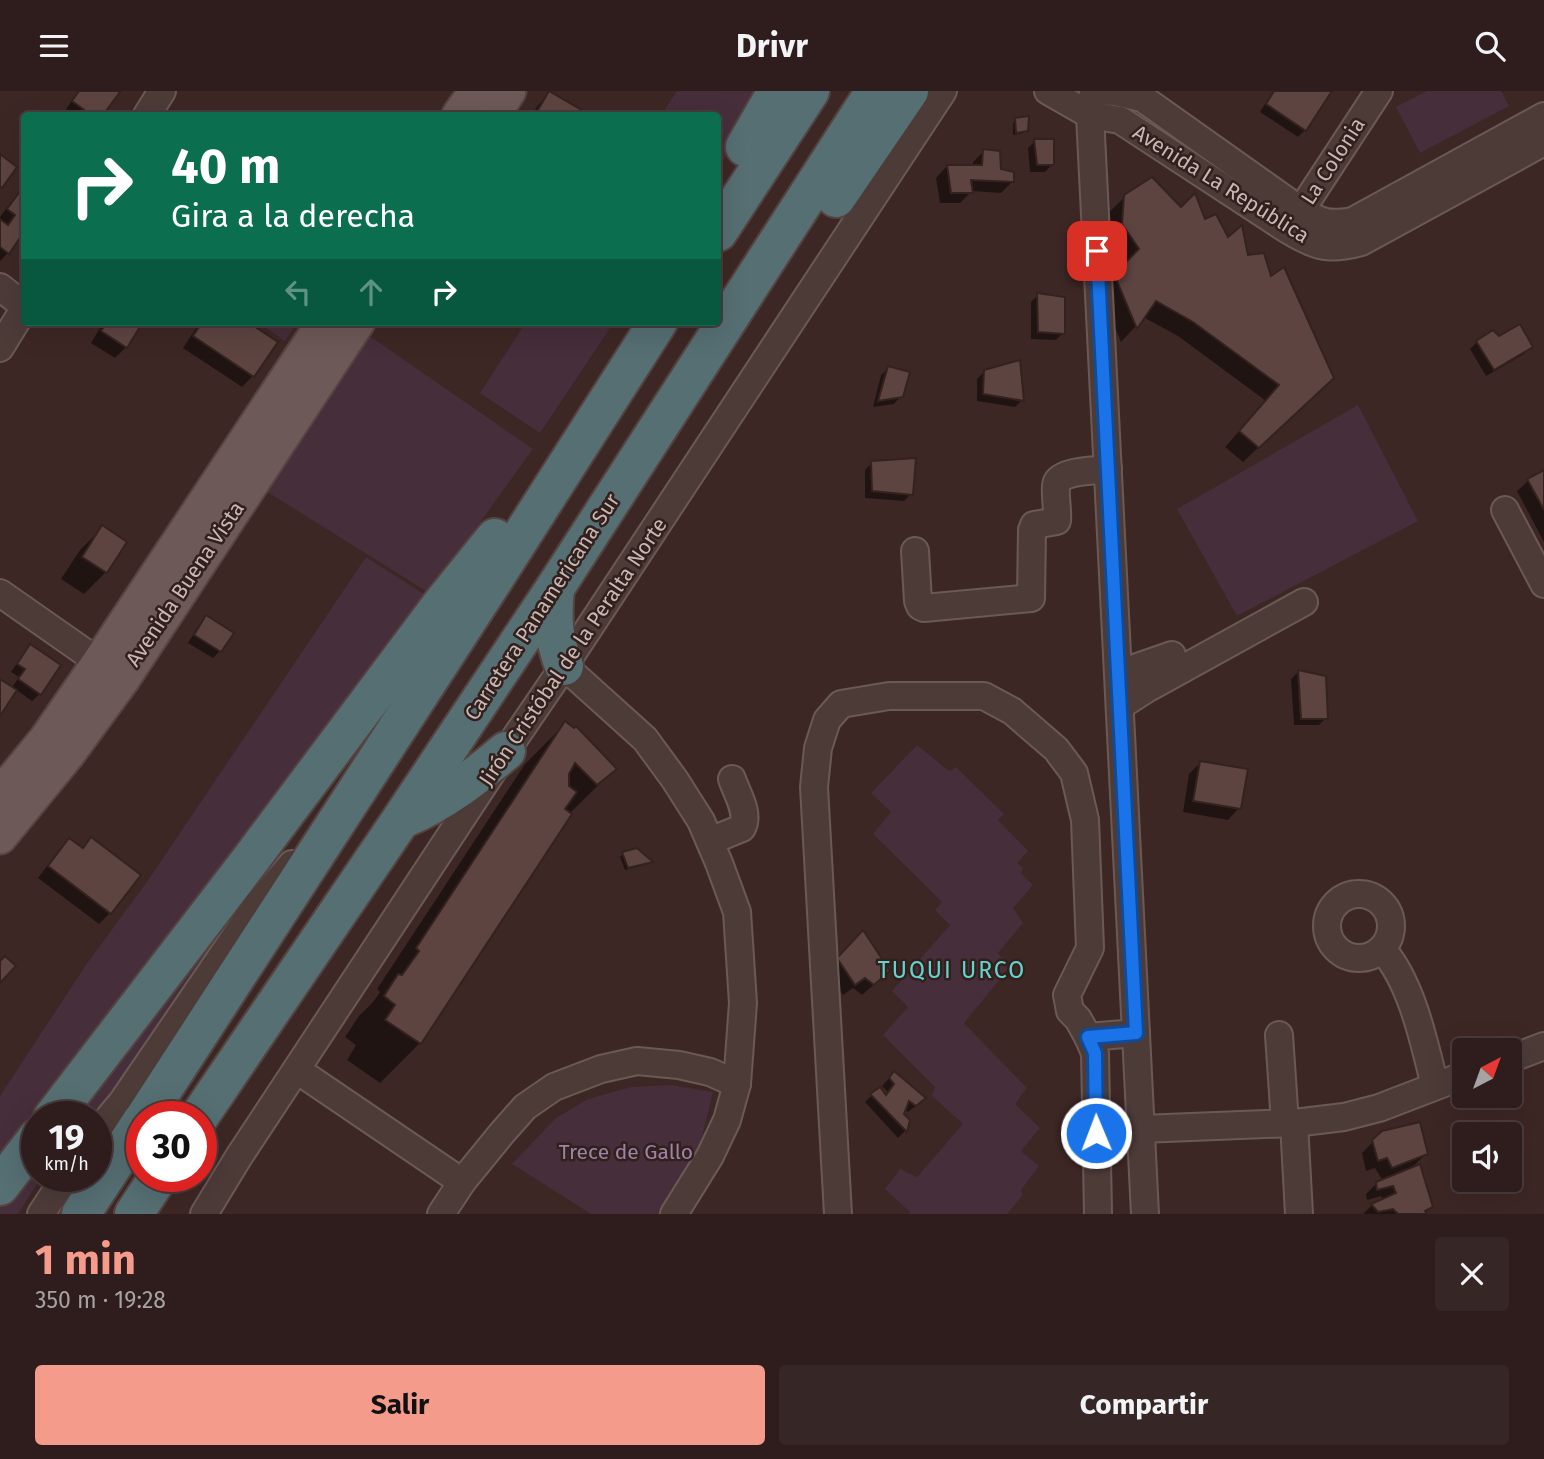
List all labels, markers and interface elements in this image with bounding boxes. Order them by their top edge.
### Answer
icon: menu [35,27,73,65]
text: Drivr [736,27,808,65]
icon: search [1471,27,1509,65]
street label: La Colonia [1295,112,1371,210]
street label: Avenida La República [1128,119,1314,249]
text: 40 m [171,137,280,196]
icon: right [56,140,147,231]
text: Gira a la derecha [171,197,415,235]
pin [1067,221,1127,281]
icon: arrive [1078,232,1116,270]
icon: left [279,273,317,311]
icon: ahead [352,273,390,311]
icon: right [425,273,463,311]
street label: Carretera Panamericana Sur [459,489,625,725]
street label: Avenida Buena Vista [120,497,250,671]
street label: Jirón Cristóbal de la Peralta Norte [473,513,673,791]
district label: TUQUI URCO [878,956,1026,984]
north arrow [1452,1038,1522,1108]
map controls [1452,1038,1522,1192]
position arrow [1059,1096,1133,1170]
speed limit sign: 30 [126,1101,217,1192]
text: 19 [49,1116,84,1158]
button: sound [1452,1122,1522,1192]
park label: Trece de Gallo [559,1139,693,1165]
text: km/h [44,1153,89,1175]
text: 1 min [35,1235,136,1285]
button: close [1435,1237,1509,1311]
text: 350 m · 19:28 [35,1286,166,1314]
button: Salir [35,1365,765,1445]
button: Compartir [779,1365,1509,1445]

